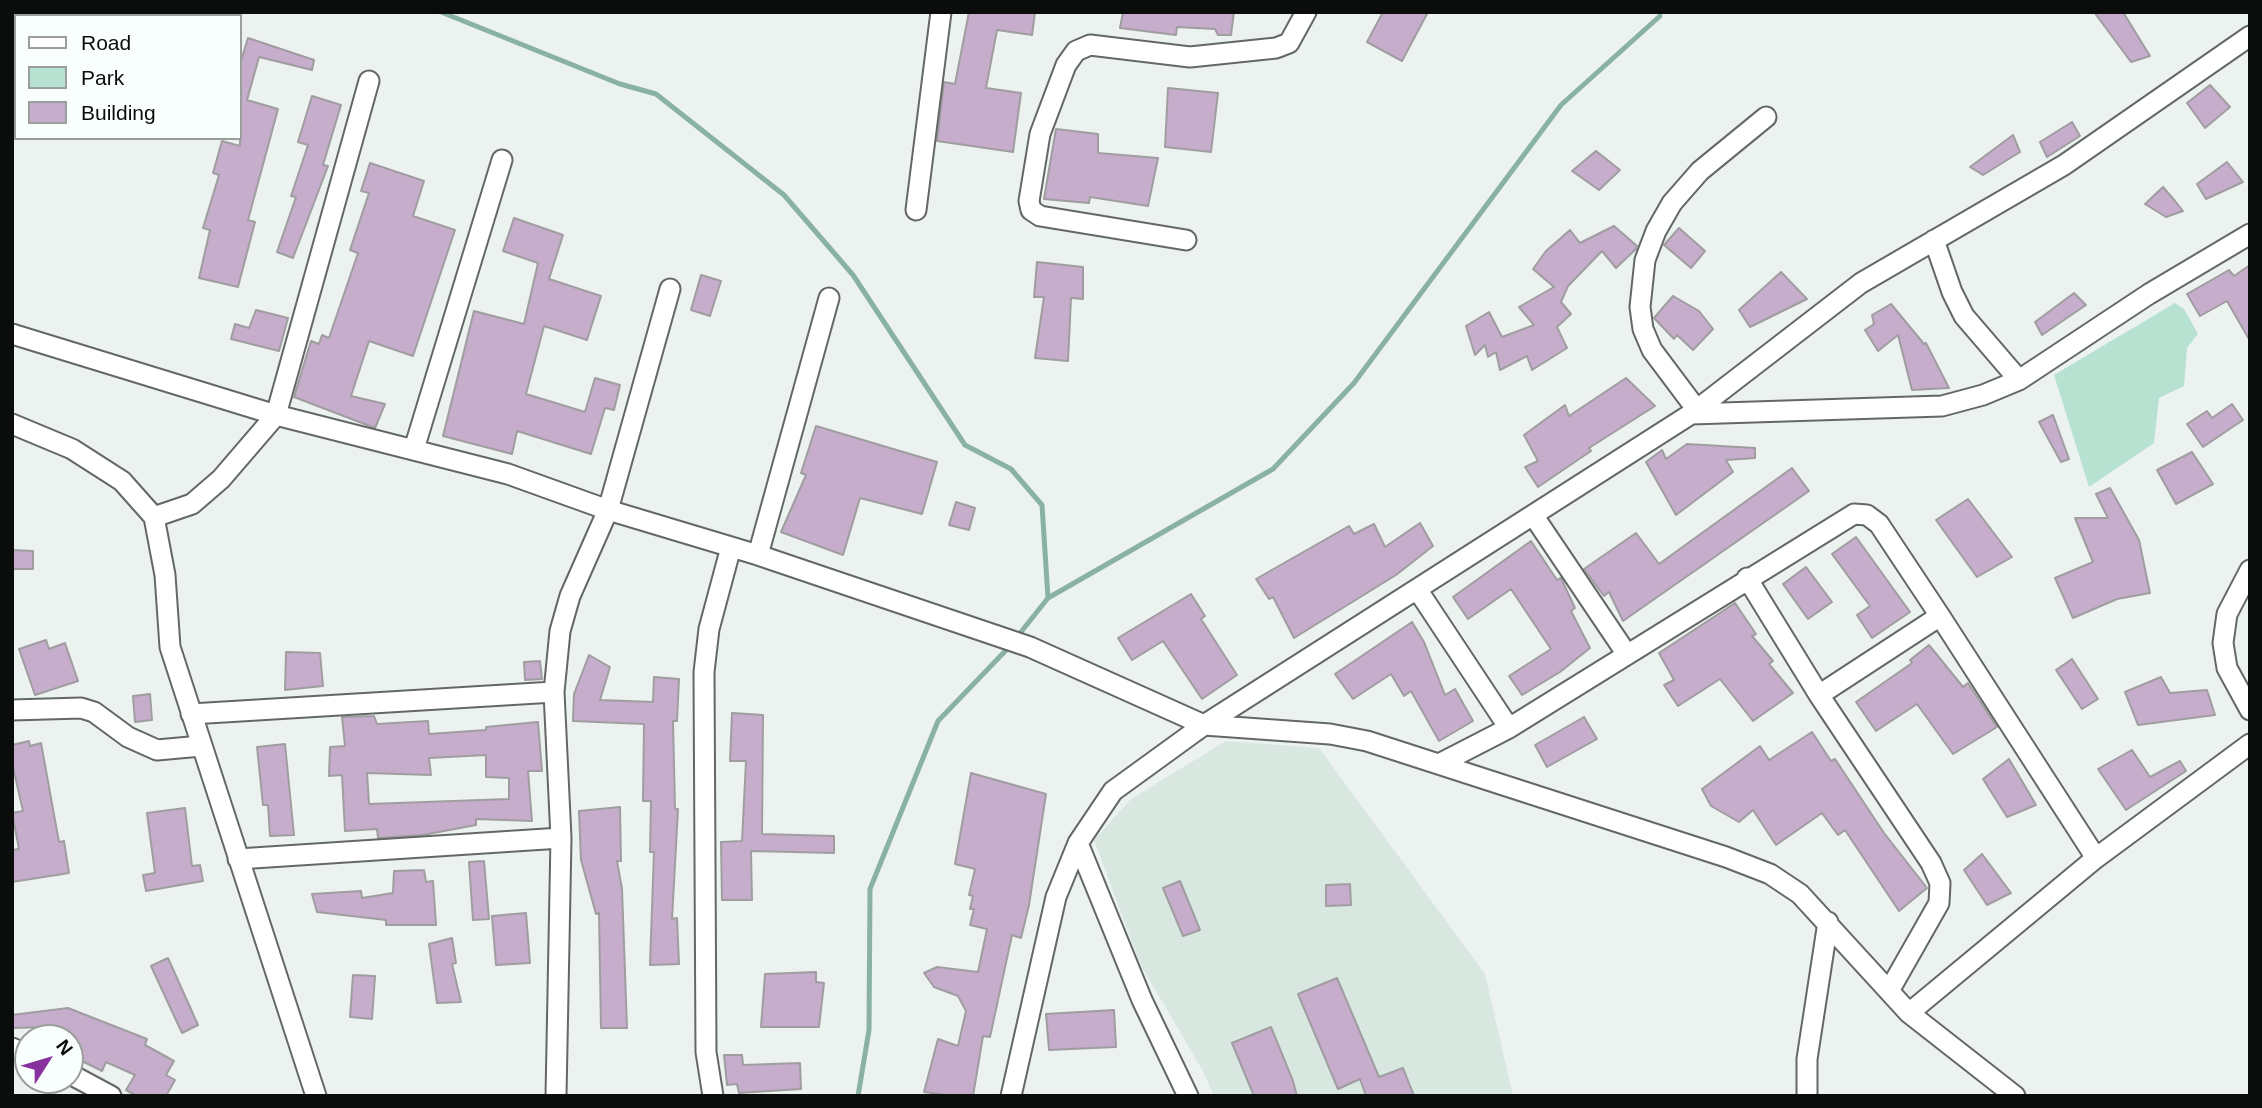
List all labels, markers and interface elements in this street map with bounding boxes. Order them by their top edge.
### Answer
legend [14,14,242,140]
text: Road [81,31,131,54]
text: Park [81,66,124,89]
text: Building [81,101,156,124]
north arrow [14,1024,84,1094]
text: N [52,1035,77,1059]

